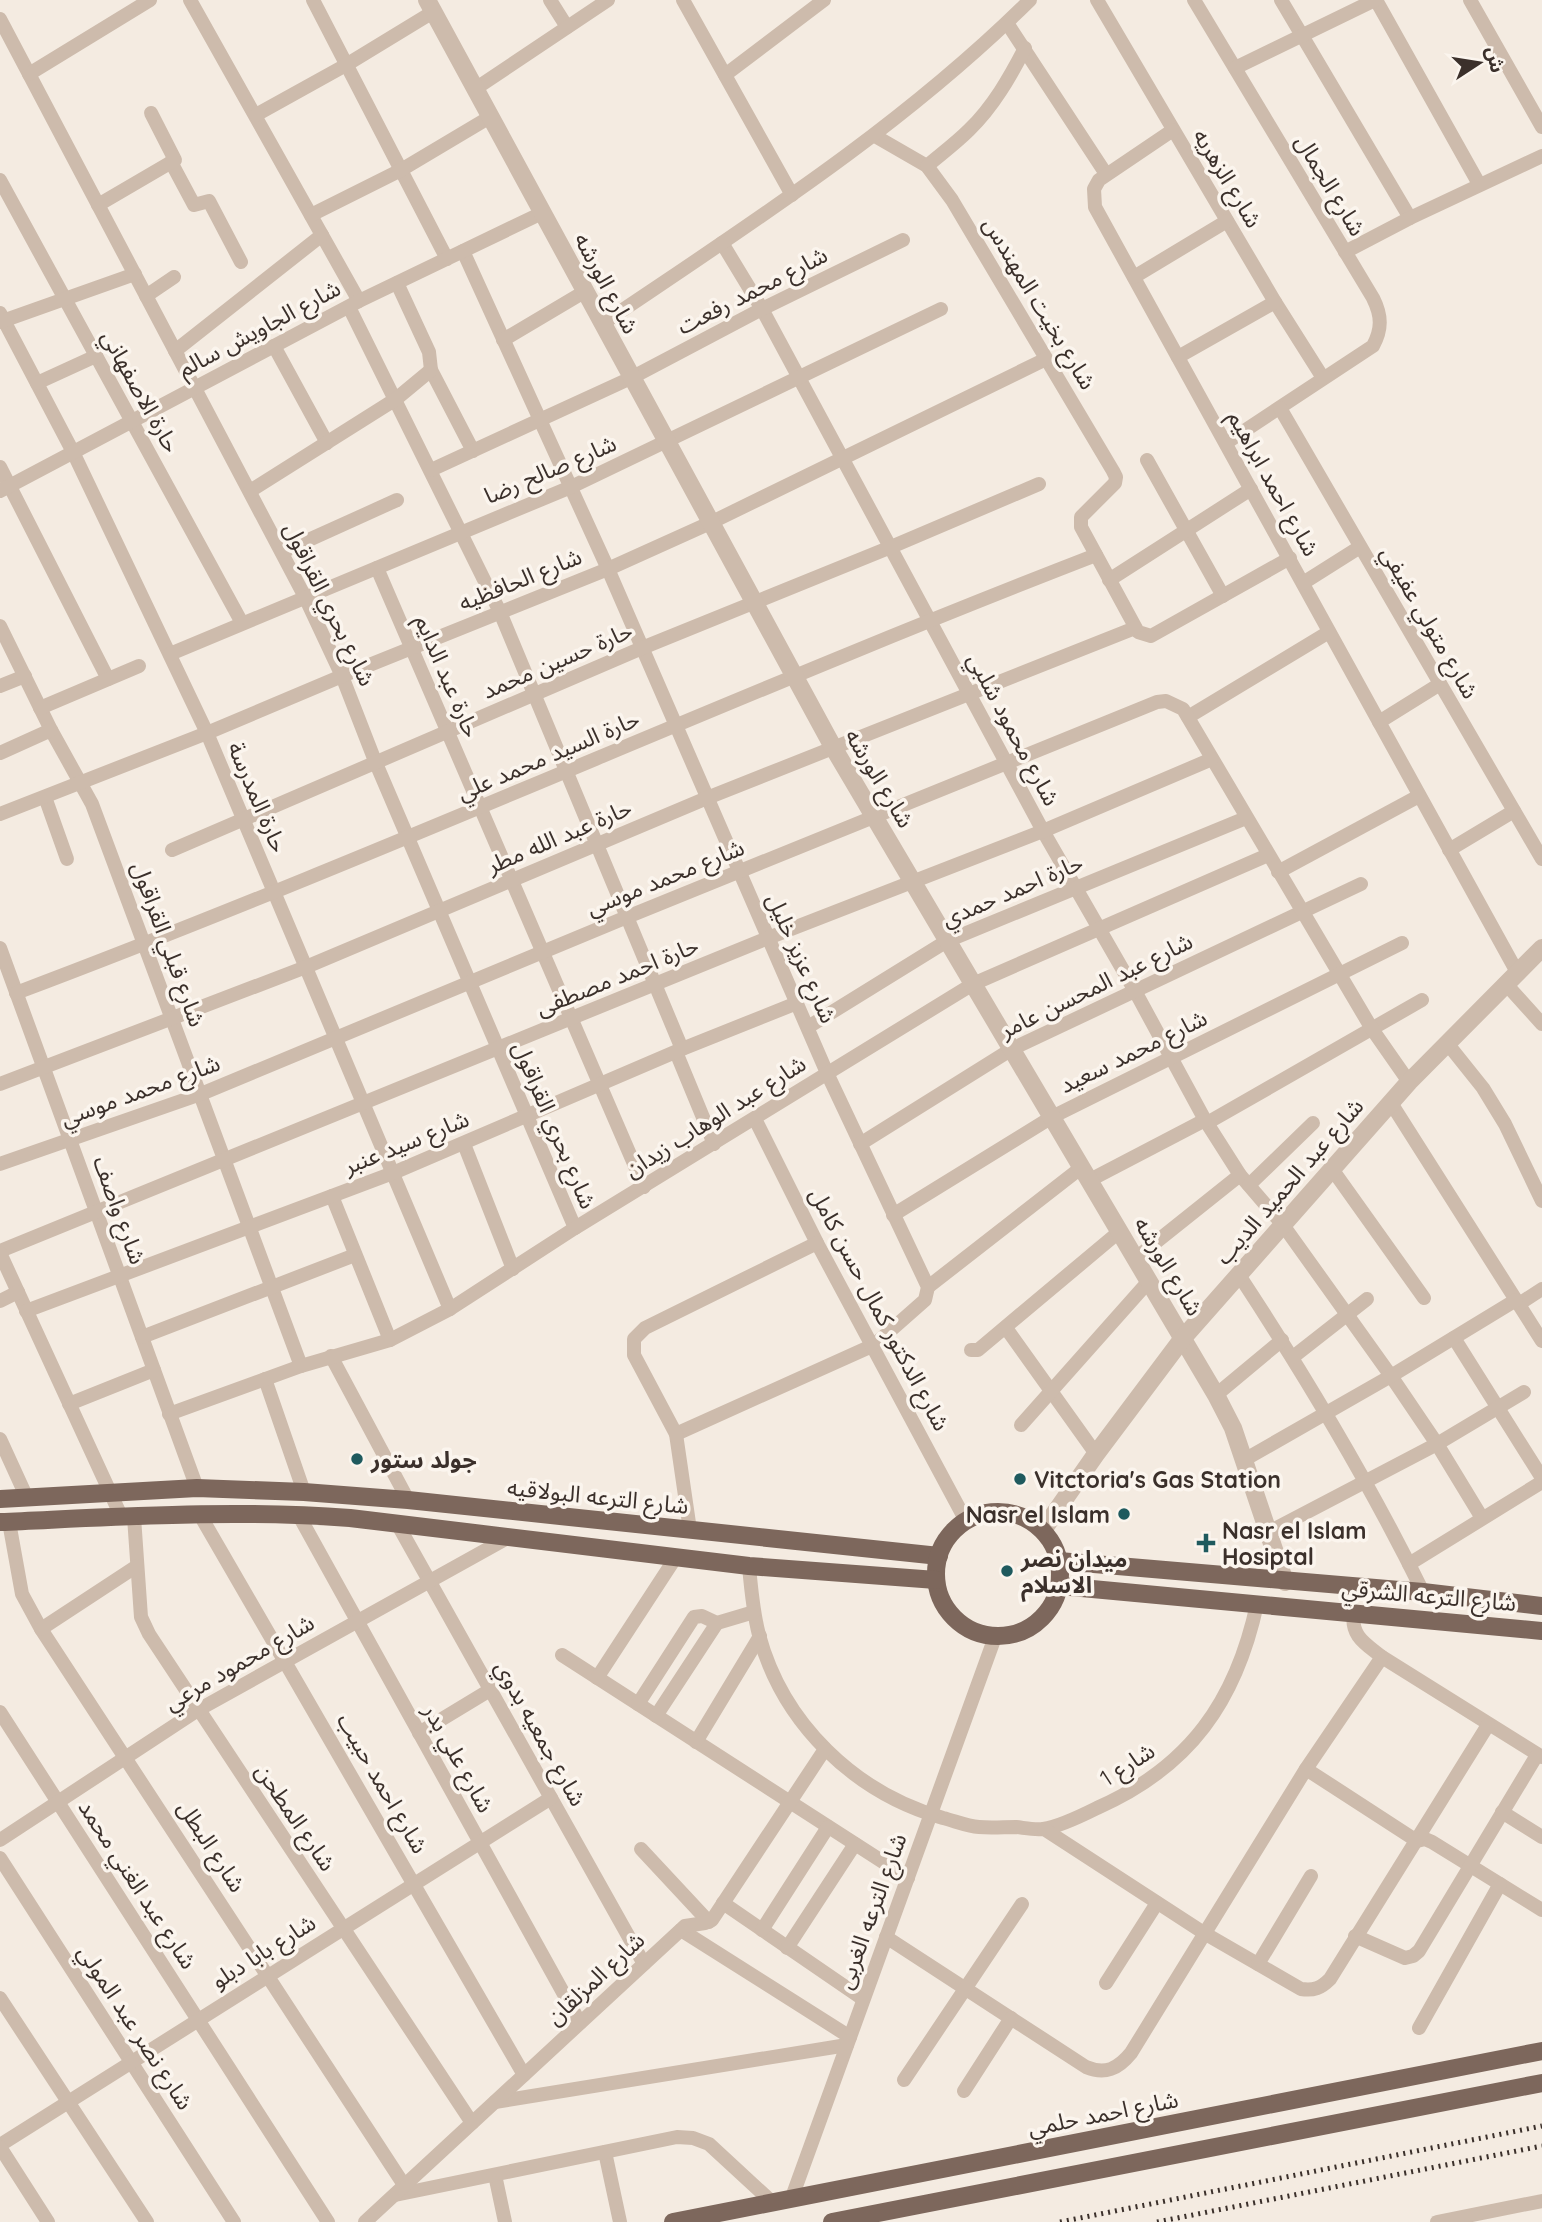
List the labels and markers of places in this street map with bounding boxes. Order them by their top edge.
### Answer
place label: جولد ستور [370,1445,477,1474]
marker: جولد ستور [349,1451,365,1467]
place label: Vitctoria's Gas Station [1034,1465,1281,1494]
marker: Vitctoria's Gas Station [1012,1471,1028,1487]
place label: Nasr el Islam [966,1500,1110,1529]
marker: Nasr el Islam [1116,1506,1132,1522]
place label: Nasr el Islam Hosiptal [1222,1516,1366,1571]
marker: Nasr el Islam Hosiptal [1196,1533,1216,1553]
place label: ميدان نصر الاسلام [1020,1544,1127,1603]
marker: ميدان نصر الاسلام [999,1563,1015,1579]

